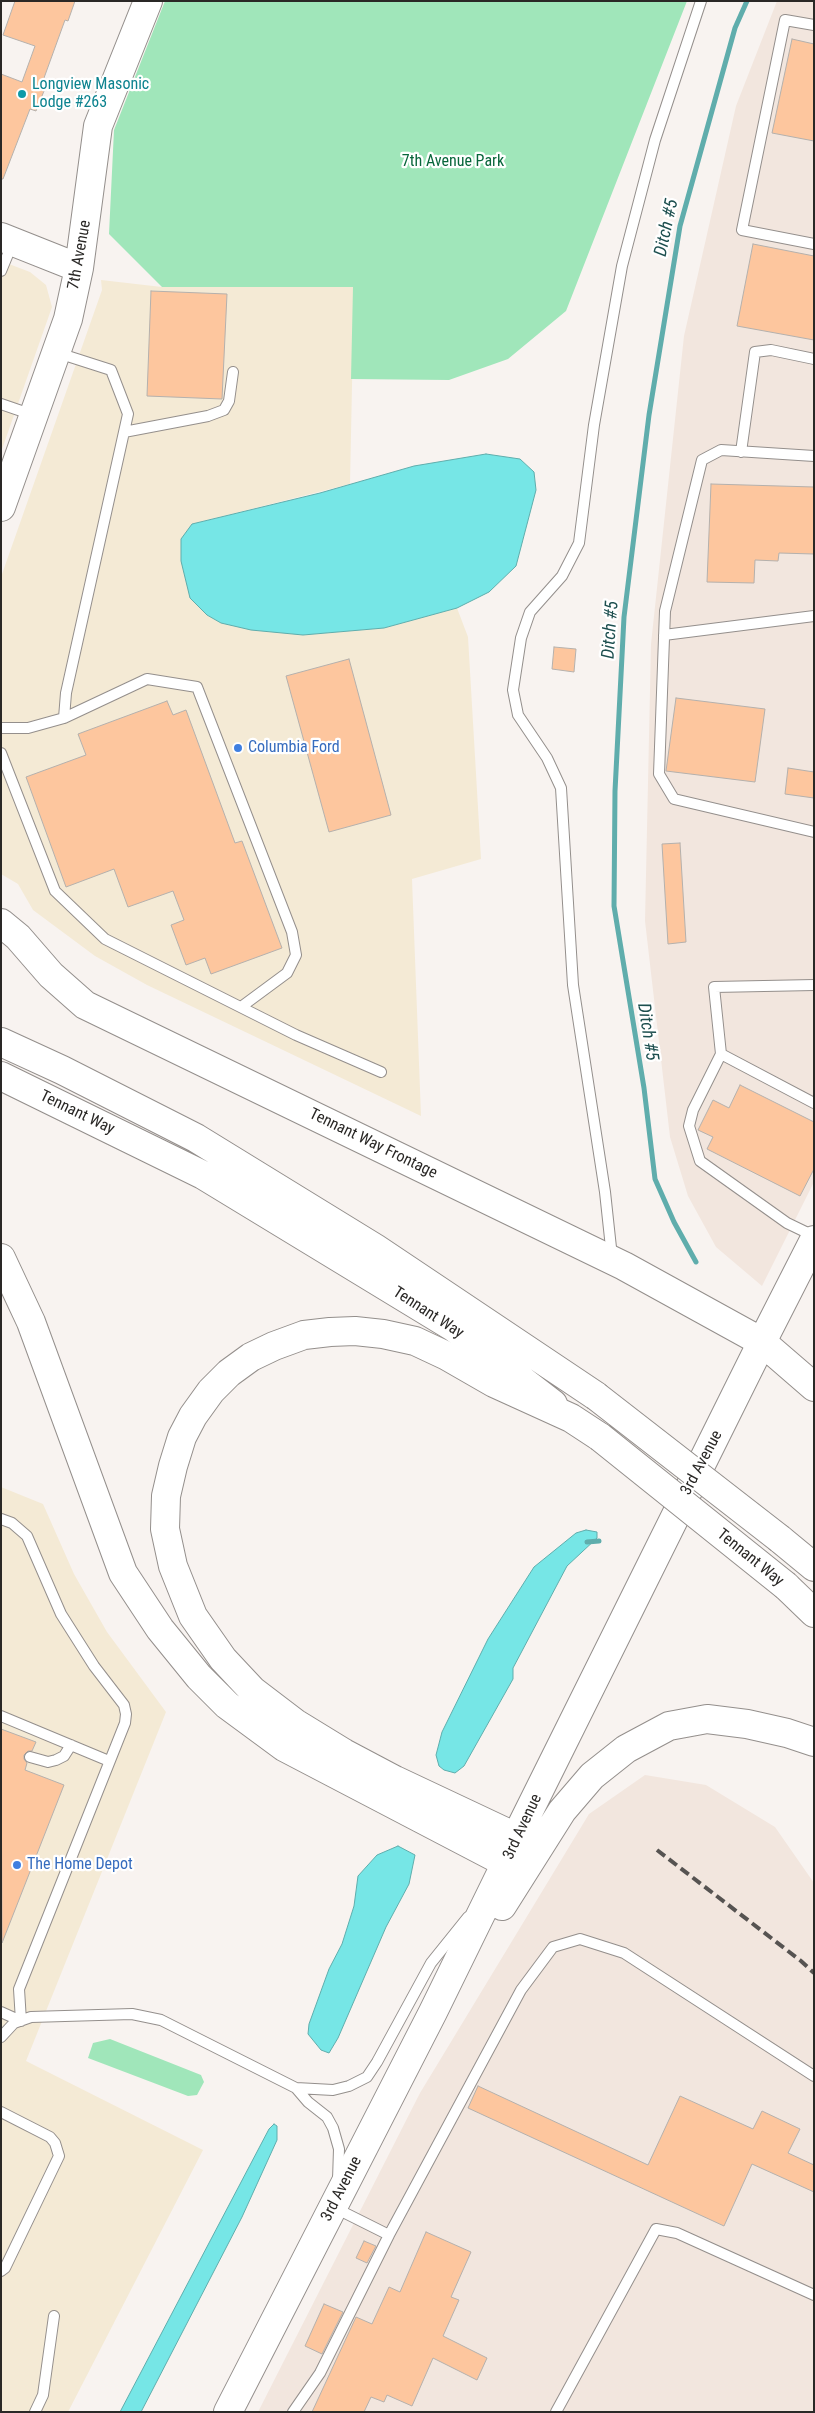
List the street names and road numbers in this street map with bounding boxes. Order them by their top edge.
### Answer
street label: 7th Avenue [64,219,96,291]
street label: Tennant Way [37,1087,117,1139]
street label: Tennant Way Frontage [306,1105,440,1183]
street label: Tennant Way [389,1283,467,1343]
street label: 3rd Avenue [677,1427,727,1499]
street label: Tennant Way [713,1525,787,1591]
street label: 3rd Avenue [499,1791,547,1863]
street label: 3rd Avenue [317,2153,367,2225]

